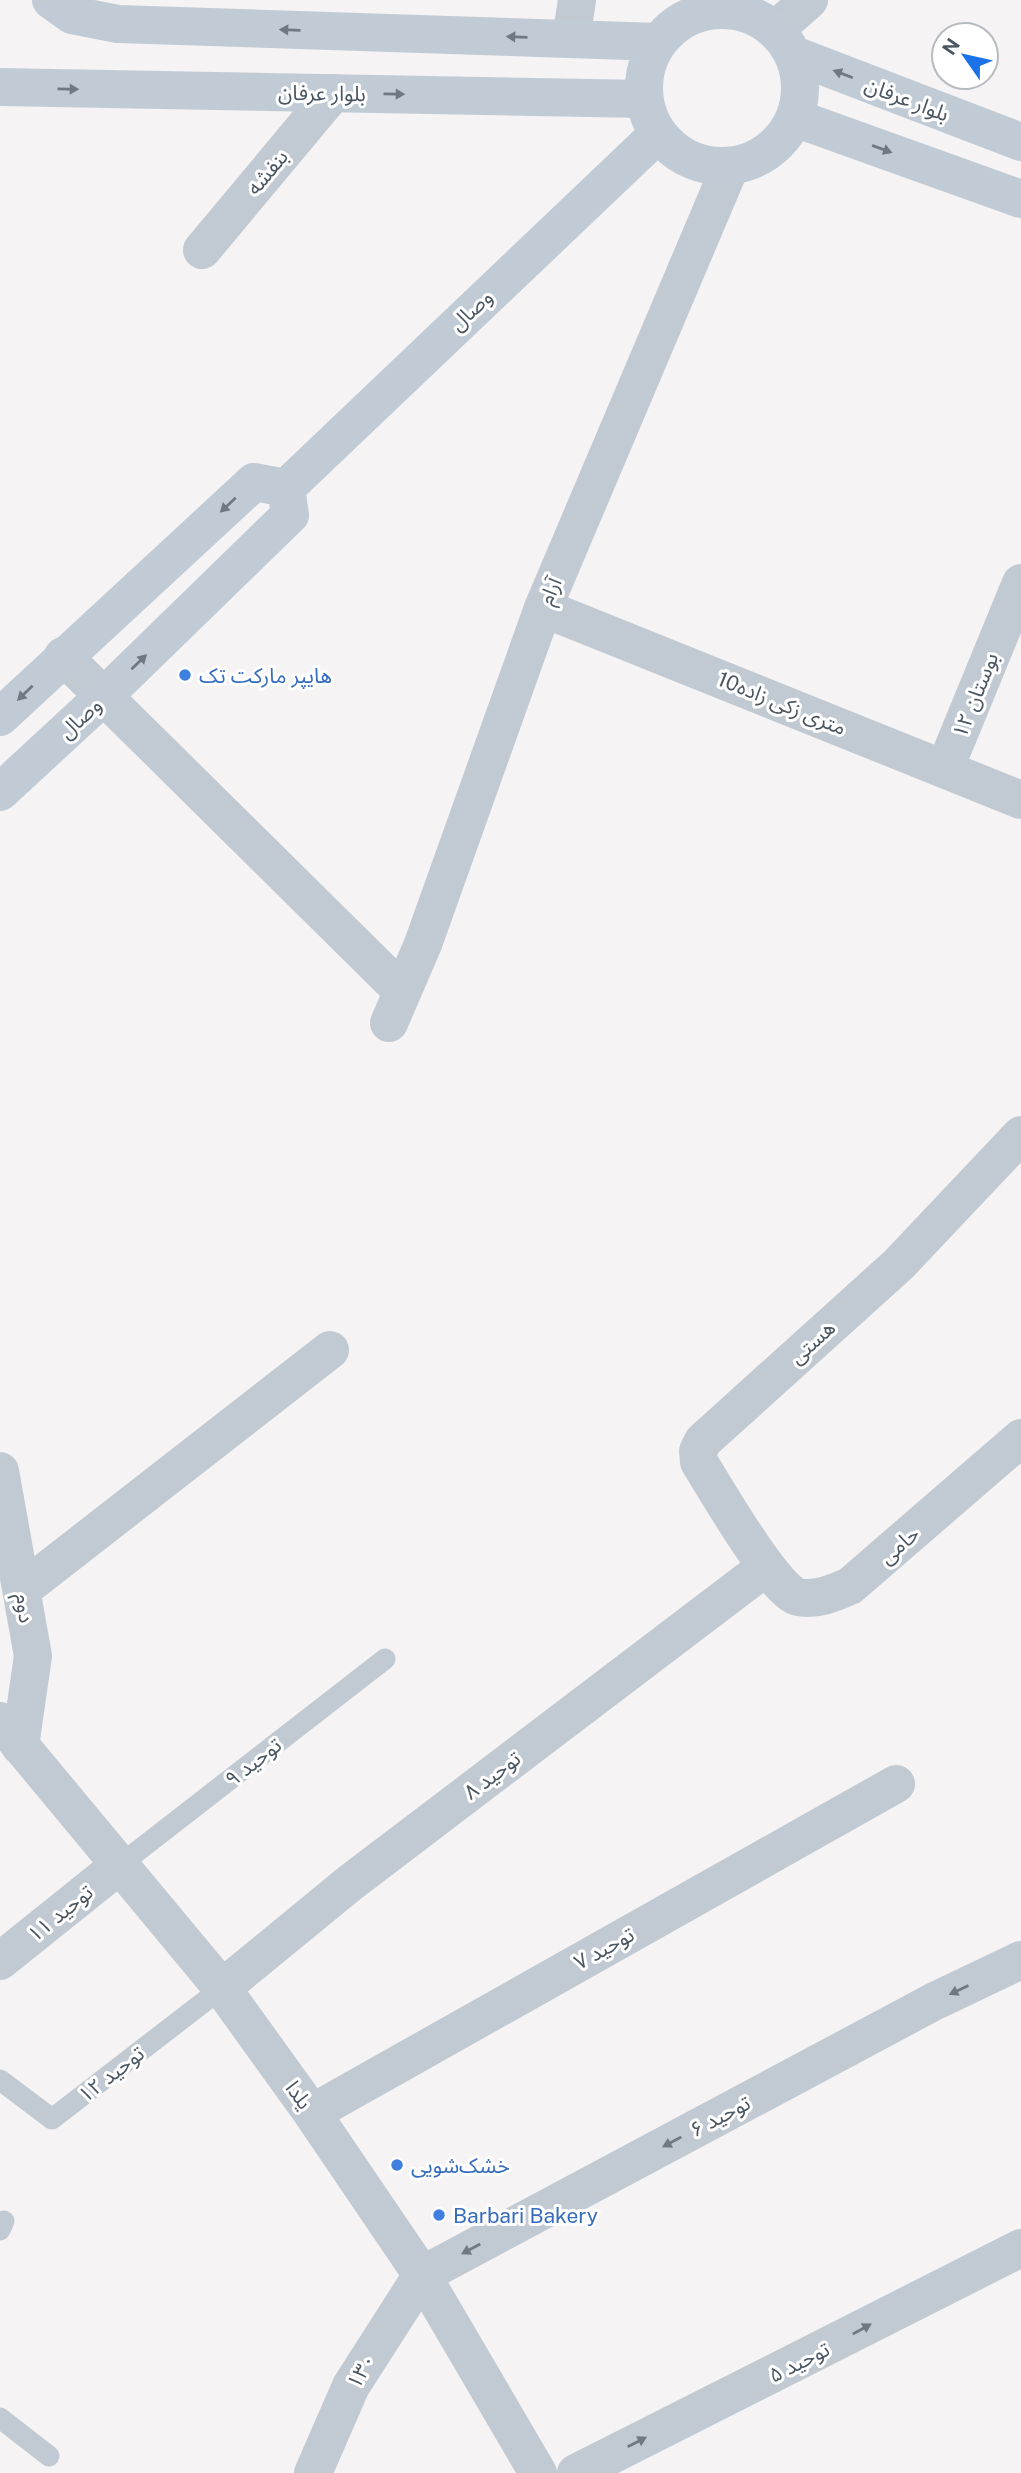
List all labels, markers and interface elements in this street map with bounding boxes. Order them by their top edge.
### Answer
north arrow [930,21,1000,91]
one-way arrow [279,24,301,36]
one-way arrow [506,32,528,43]
text: N [938,34,964,59]
one-way arrow [832,69,853,80]
street label: بلوار عرفان [862,72,952,126]
street label: بلوار عرفان [278,80,366,106]
one-way arrow [57,83,79,94]
one-way arrow [383,88,405,100]
street label: بنفشه [241,144,293,200]
one-way arrow [872,144,893,155]
street label: وصال [445,284,497,336]
one-way arrow [220,497,237,513]
street label: آرام [533,573,571,610]
street label: بوستان ۱۲ [947,649,1003,741]
one-way arrow [130,654,147,670]
place label: هایپر مارکت تک [199,663,332,689]
street label: 10متری زکی زاده [714,666,850,740]
marker: هایپر مارکت تک [177,667,193,683]
one-way arrow [16,685,33,702]
street label: وصال [54,692,106,744]
street label: هستی [784,1315,840,1369]
street label: حامی [874,1521,924,1569]
street label: دوم [6,1591,40,1625]
street label: توحید ۹ [220,1732,286,1792]
street label: توحید ۸ [459,1746,525,1804]
street label: توحید ۱۱ [22,1879,98,1947]
street label: توحید ۷ [570,1921,638,1975]
one-way arrow [949,1984,969,1995]
street label: توحید ۱۲ [73,2041,149,2107]
street label: یلدا [280,2076,318,2114]
street label: توحید ۶ [686,2090,754,2142]
one-way arrow [662,2136,681,2148]
place label: خشک‌شویی [411,2153,510,2178]
marker: خشک‌شویی [389,2157,405,2173]
place label: Barbari Bakery [453,2203,598,2228]
marker: Barbari Bakery [431,2207,447,2223]
one-way arrow [461,2243,481,2255]
one-way arrow [853,2323,872,2335]
street label: توحید ۵ [765,2336,833,2388]
street label: ۱۳۰ [341,2349,381,2393]
one-way arrow [627,2437,647,2448]

